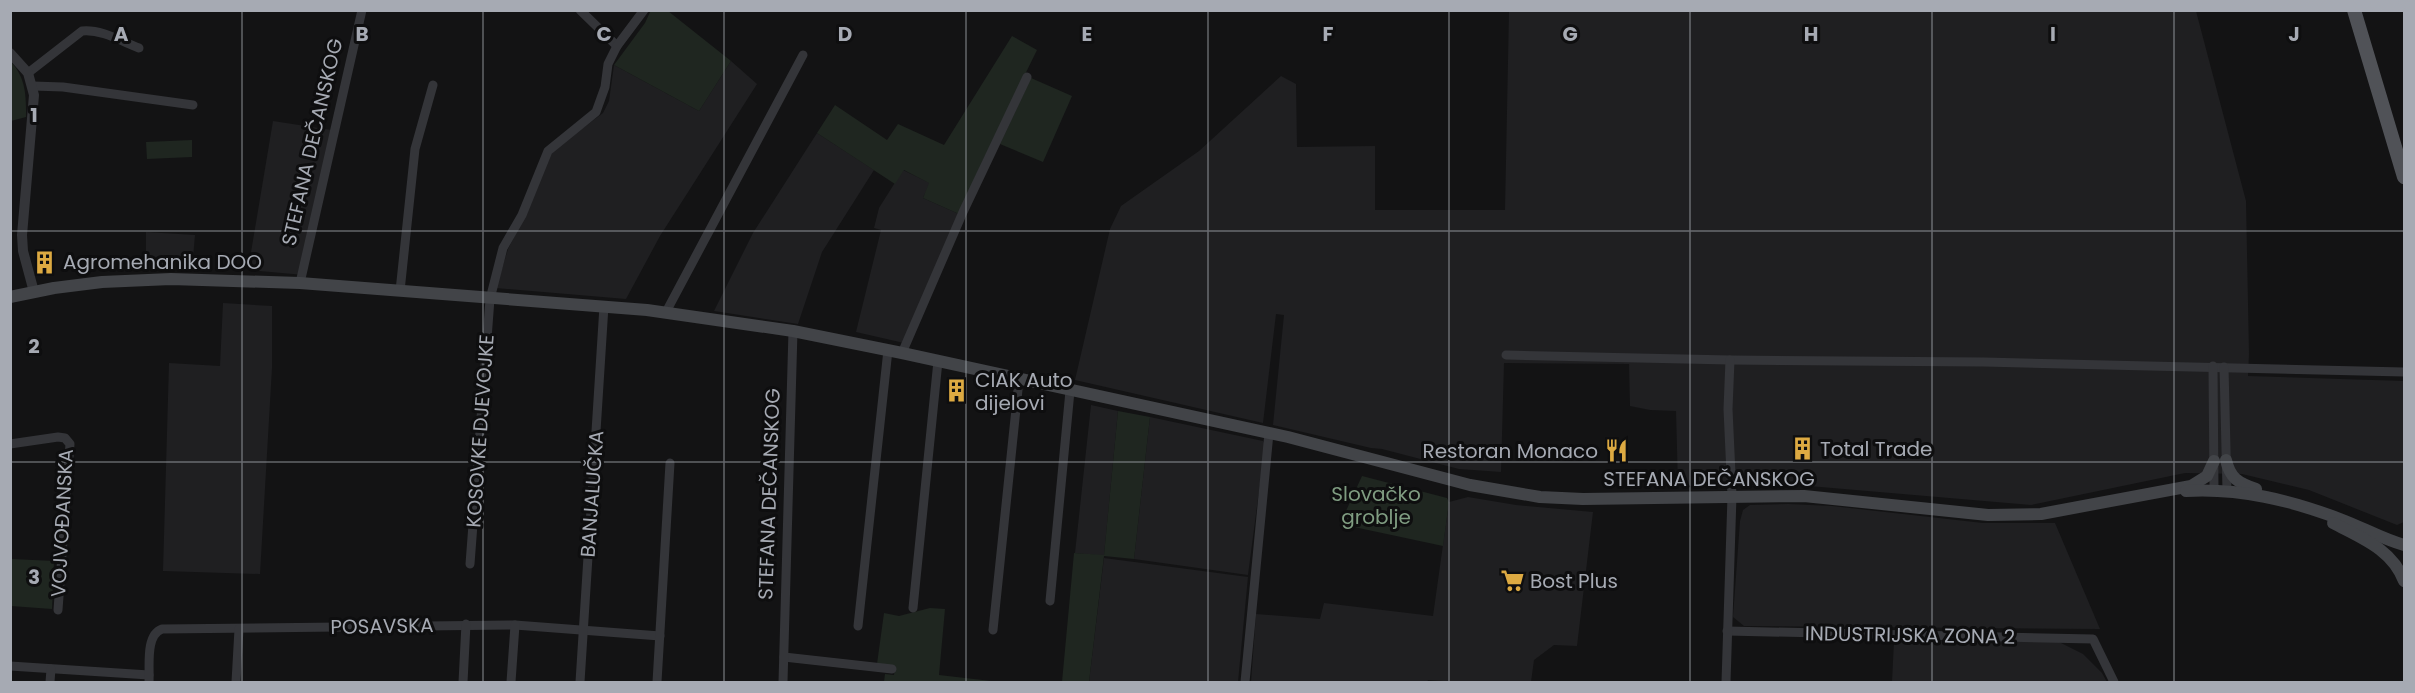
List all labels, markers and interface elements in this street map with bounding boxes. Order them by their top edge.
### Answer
text: A [114,20,129,48]
text: B [355,20,369,48]
text: C [596,20,612,48]
text: D [838,20,852,48]
text: E [1082,20,1092,48]
text: F [1323,20,1334,48]
text: G [1562,20,1578,48]
text: H [1804,20,1818,48]
text: I [2050,20,2056,48]
text: J [2288,20,2300,48]
street label: STEFANA DEČANSKOG [275,36,349,248]
text: 1 [30,101,38,129]
place label: Agromehanika DOO [63,248,262,276]
building icon: Agromehanika DOO [32,249,58,275]
text: 2 [28,332,40,360]
street label: KOSOVKE DJEVOJKE [459,334,501,528]
place label: CIAK Auto dijelovi [975,366,1073,417]
building icon: CIAK Auto dijelovi [944,378,970,404]
street label: STEFANA DEČANSKOG [751,388,787,600]
street label: BANJALUČKA [574,430,610,558]
place label: Total Trade [1820,435,1932,463]
building icon: Total Trade [1789,436,1815,462]
place label: Restoran Monaco [1423,437,1598,465]
restaurant icon: Restoran Monaco [1603,438,1629,464]
street label: VOJVOĐANSKA [44,448,80,598]
street label: STEFANA DEČANSKOG [1603,465,1815,493]
park label: Slovačko groblje [1331,480,1421,531]
text: 3 [28,563,40,591]
place label: Bost Plus [1530,567,1618,595]
supermarket icon: Bost Plus [1499,568,1525,594]
street label: POSAVSKA [330,611,434,641]
street label: INDUSTRIJSKA ZONA 2 [1805,619,2015,651]

